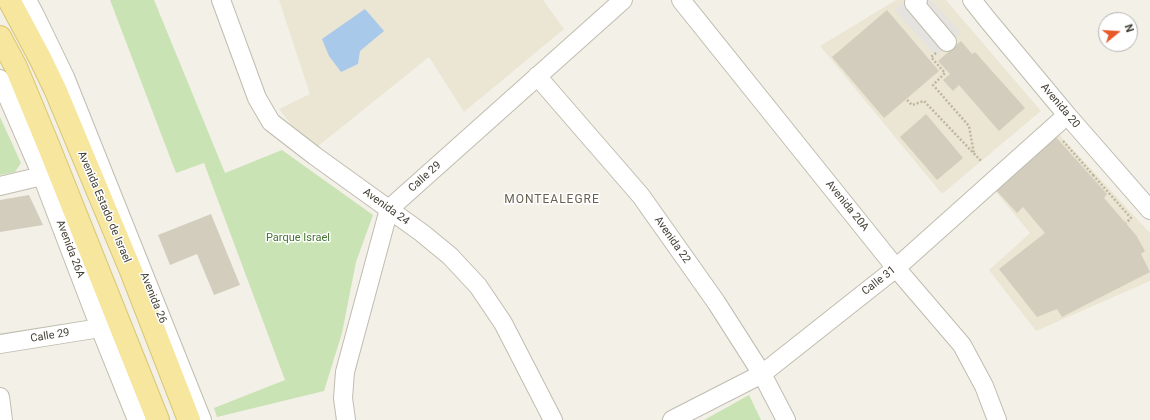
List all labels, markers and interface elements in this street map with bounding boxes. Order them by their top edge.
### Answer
north arrow [1098,12,1138,52]
text: N [1122,23,1136,34]
street label: Avenida 20 [1038,81,1082,131]
street label: Avenida Estado de Israel [75,149,133,265]
street label: Calle 29 [406,159,444,195]
street label: Avenida 20A [823,178,871,234]
street label: Avenida 24 [360,186,412,228]
district label: MONTEALEGRE [504,193,600,207]
street label: Avenida 22 [651,214,693,266]
street label: Avenida 26A [53,218,87,280]
park label: Parque Israel [266,231,330,245]
street label: Calle 31 [859,264,899,298]
street label: Avenida 26 [137,270,169,326]
street label: Calle 29 [30,326,70,346]

